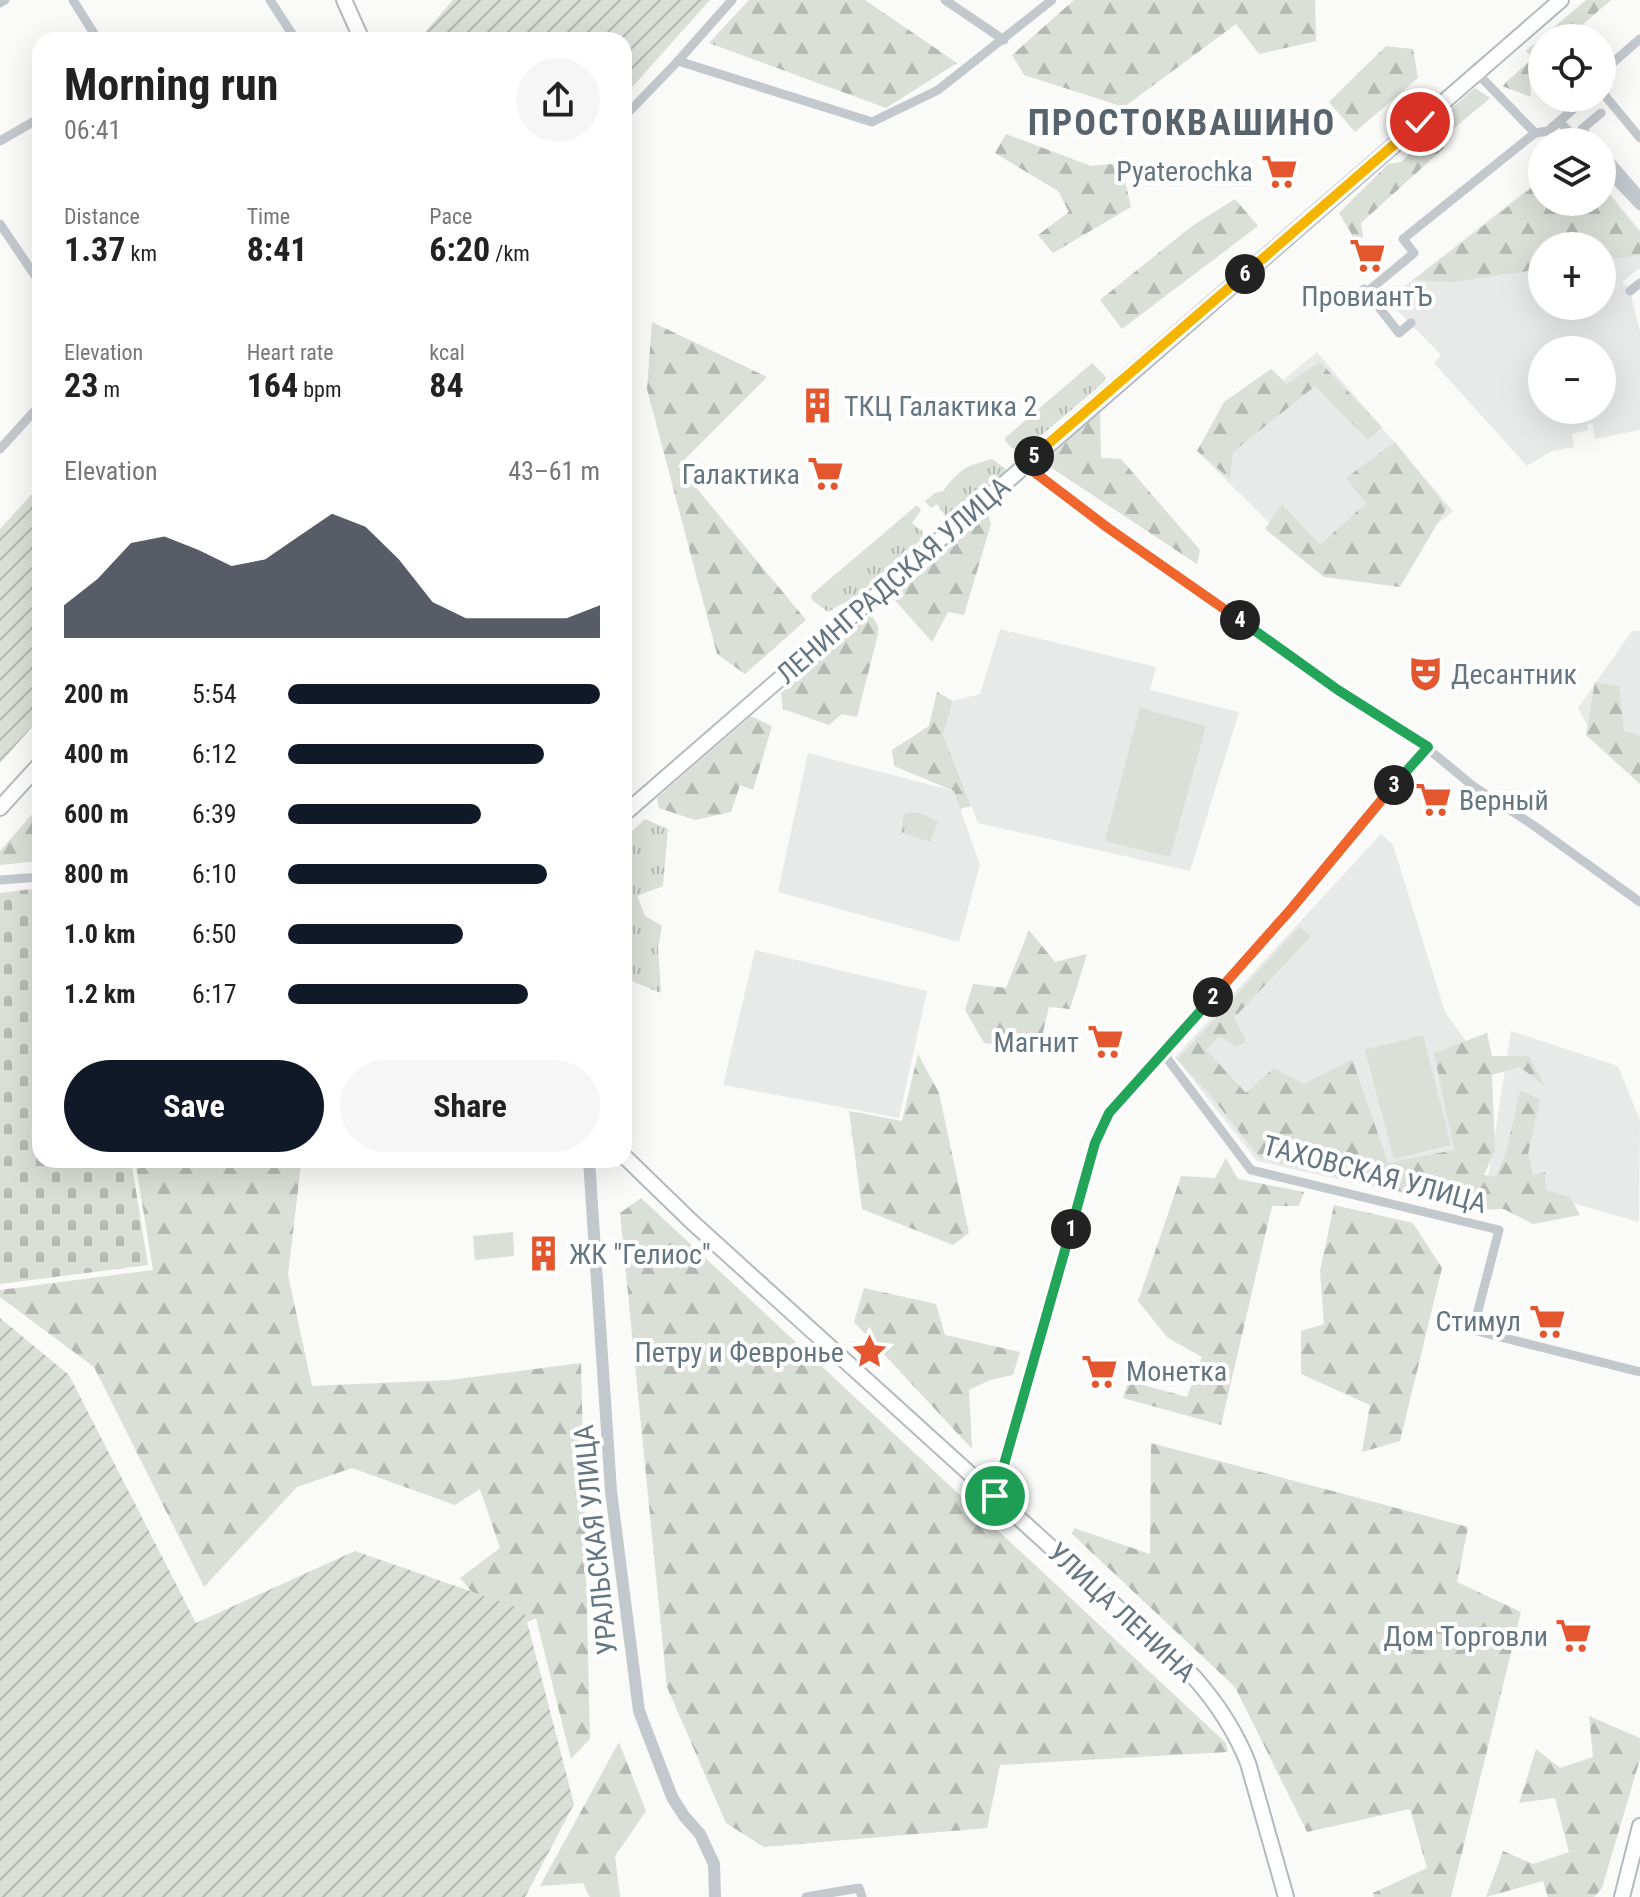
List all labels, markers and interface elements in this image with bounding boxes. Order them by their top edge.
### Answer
map controls [1528,24,1616,424]
button: locate [1528,24,1616,112]
button: share [516,58,600,142]
text: Morning run [64,59,278,111]
pin [1386,88,1454,156]
icon: check [1398,100,1442,144]
district label: ПРОСТОКВАШИНО [1028,102,1336,144]
text: 06:41 [64,115,121,145]
button: layers [1528,128,1616,216]
supermarket icon: Pyaterochka [1260,152,1298,190]
place label: Pyaterochka [1116,155,1253,188]
text: Distance [64,204,140,229]
text: Time [247,204,290,229]
text: Pace [429,204,472,229]
text: 1.37 [64,229,125,269]
text: 8:41 [247,229,308,269]
text: 6:20 [429,229,490,269]
button: + [1528,232,1616,320]
supermarket icon: ПровиантЪ [1348,237,1386,275]
text: km [125,241,157,266]
text: /km [490,241,530,266]
pin: 6 [1225,254,1265,294]
text: 6 [1239,261,1251,286]
place label: ПровиантЪ [1301,280,1433,313]
button: − [1528,336,1616,424]
text: Elevation [64,340,143,365]
text: Heart rate [247,340,334,365]
text: kcal [429,340,465,365]
text: 23 [64,365,98,405]
text: 164 [247,365,298,405]
text: 84 [429,365,464,405]
text: m [98,377,120,402]
text: bpm [298,377,342,402]
building icon: ТКЦ Галактика 2 [799,387,837,425]
place label: ТКЦ Галактика 2 [844,390,1037,423]
pin: 5 [1014,436,1054,476]
text: 5 [1028,443,1040,468]
supermarket icon: Галактика [807,455,845,493]
text: Elevation [64,456,158,486]
text: 43–61 m [508,456,600,486]
place label: Галактика [682,458,800,491]
street label: ЛЕНИНГРАДСКАЯ УЛИЦА [770,470,1017,691]
pin: 4 [1220,600,1260,640]
text: 4 [1234,607,1246,632]
theatre icon: Десантник [1406,655,1444,693]
place label: Десантник [1451,658,1577,691]
text: 200 m [64,679,129,709]
text: 5:54 [192,679,237,709]
text: 400 m [64,739,129,769]
text: 6:12 [192,739,237,769]
pin: 3 [1374,765,1414,805]
text: 3 [1388,772,1400,797]
supermarket icon: Верный [1414,781,1452,819]
place label: Верный [1459,784,1549,817]
text: 600 m [64,799,129,829]
text: 6:39 [192,799,237,829]
text: 800 m [64,859,129,889]
text: 6:10 [192,859,237,889]
text: 1.0 km [64,919,136,949]
text: 6:50 [192,919,237,949]
pin: 2 [1193,977,1233,1017]
text: 1.2 km [64,979,136,1009]
text: 6:17 [192,979,237,1009]
text: 2 [1207,984,1219,1009]
supermarket icon: Магнит [1086,1023,1124,1061]
place label: Магнит [994,1026,1079,1059]
button: Save [64,1060,324,1152]
button: Share [340,1060,600,1152]
street label: ТАХОВСКАЯ УЛИЦА [1259,1129,1490,1220]
pin: 1 [1051,1209,1091,1249]
text: 1 [1065,1216,1077,1241]
building icon: ЖК "Гелиос" [524,1235,562,1273]
place label: ЖК "Гелиос" [569,1238,711,1271]
supermarket icon: Стимул [1528,1302,1566,1340]
place label: Стимул [1435,1305,1521,1338]
place icon: Петру и Февронье [851,1333,889,1371]
place label: Петру и Февронье [634,1336,844,1369]
supermarket icon: Монетка [1081,1352,1119,1390]
place label: Монетка [1126,1355,1227,1388]
street label: УРАЛЬСКАЯ УЛИЦА [567,1423,624,1657]
pin [961,1462,1029,1530]
icon: arrive [973,1474,1017,1518]
street label: УЛИЦА ЛЕНИНА [1041,1536,1202,1689]
supermarket icon: Дом Торговли [1555,1617,1593,1655]
place label: Дом Торговли [1384,1620,1548,1653]

